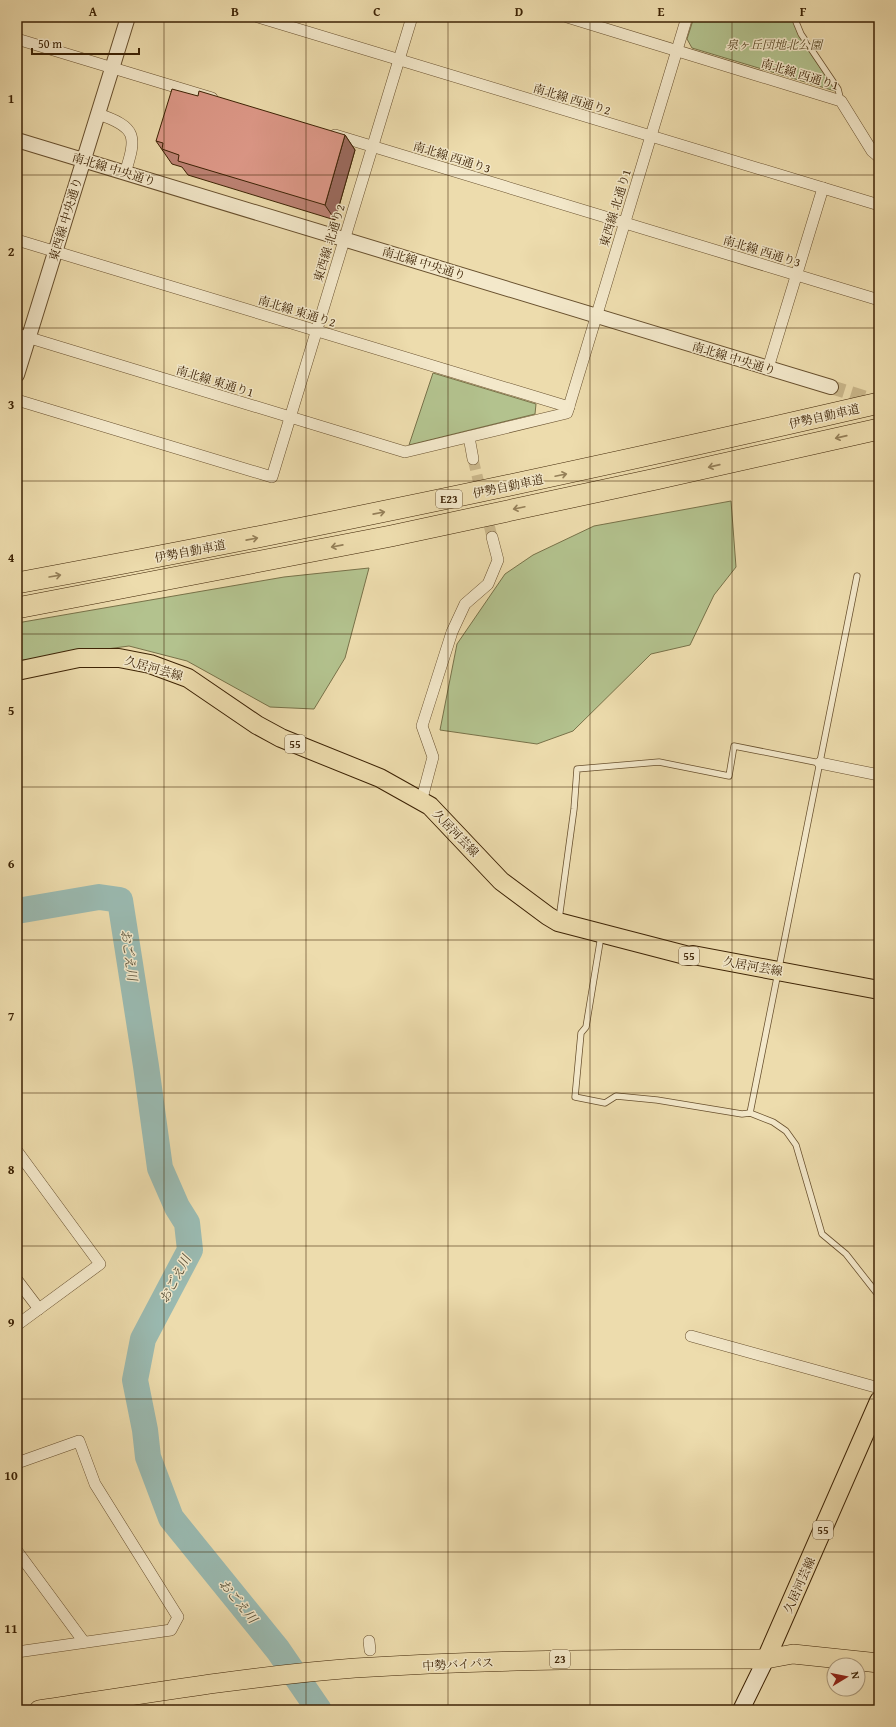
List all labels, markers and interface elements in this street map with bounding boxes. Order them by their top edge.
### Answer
text: A [89,2,98,21]
text: B [231,2,239,21]
text: C [373,2,381,21]
text: D [515,2,523,21]
text: E [658,2,665,21]
text: F [800,2,807,21]
scale bar [32,30,139,56]
text: 50 m [38,35,62,52]
park label: 泉ヶ丘団地北公園 [726,36,824,53]
street label: 南北線 西通り1 [759,54,841,94]
street label: 南北線 西通り2 [531,79,613,119]
text: 1 [8,89,14,108]
street label: 南北線 西通り3 [411,137,493,177]
street label: 南北線 中央通り [70,148,158,190]
street label: 東西線 北通り1 [595,167,635,249]
street label: 東西線 中央通り [44,175,86,263]
street label: 東西線 北通り2 [309,202,349,284]
street label: 南北線 西通り3 [721,231,803,271]
text: 2 [8,242,15,261]
street label: 南北線 中央通り [380,242,468,284]
street label: 南北線 東通り2 [256,291,338,331]
street label: 南北線 中央通り [690,337,778,379]
street label: 南北線 東通り1 [174,361,256,401]
text: 3 [8,395,14,414]
street label: 伊勢自動車道 [787,400,861,432]
one-way arrow [835,434,848,442]
one-way arrow [708,463,721,471]
street label: 伊勢自動車道 [471,470,545,502]
one-way arrow [554,470,567,478]
road number: E23 [436,490,462,508]
one-way arrow [513,505,526,513]
one-way arrow [372,509,385,517]
one-way arrow [245,534,258,542]
street label: 伊勢自動車道 [153,536,227,566]
one-way arrow [330,543,343,551]
text: 4 [8,548,15,567]
one-way arrow [48,572,61,580]
street label: 久居河芸線 [123,652,185,684]
text: 5 [8,701,15,720]
road number: 55 [285,735,305,753]
street label: 久居河芸線 [429,806,483,860]
text: 6 [8,854,15,873]
water label: おごえ川 [116,928,142,984]
road number: 55 [679,947,699,965]
street label: 久居河芸線 [722,952,784,980]
text: 7 [8,1007,15,1026]
text: 8 [8,1160,15,1179]
water label: おごえ川 [154,1250,197,1306]
text: 9 [8,1313,15,1332]
text: 10 [4,1466,18,1485]
road number: 55 [813,1521,833,1539]
street label: 久居河芸線 [779,1554,819,1616]
water label: おごえ川 [214,1575,263,1629]
text: 11 [4,1619,18,1638]
road number: 23 [550,1650,570,1668]
street label: 中勢バイパス [422,1654,494,1674]
north arrow [826,1657,866,1697]
text: N [847,1670,864,1681]

